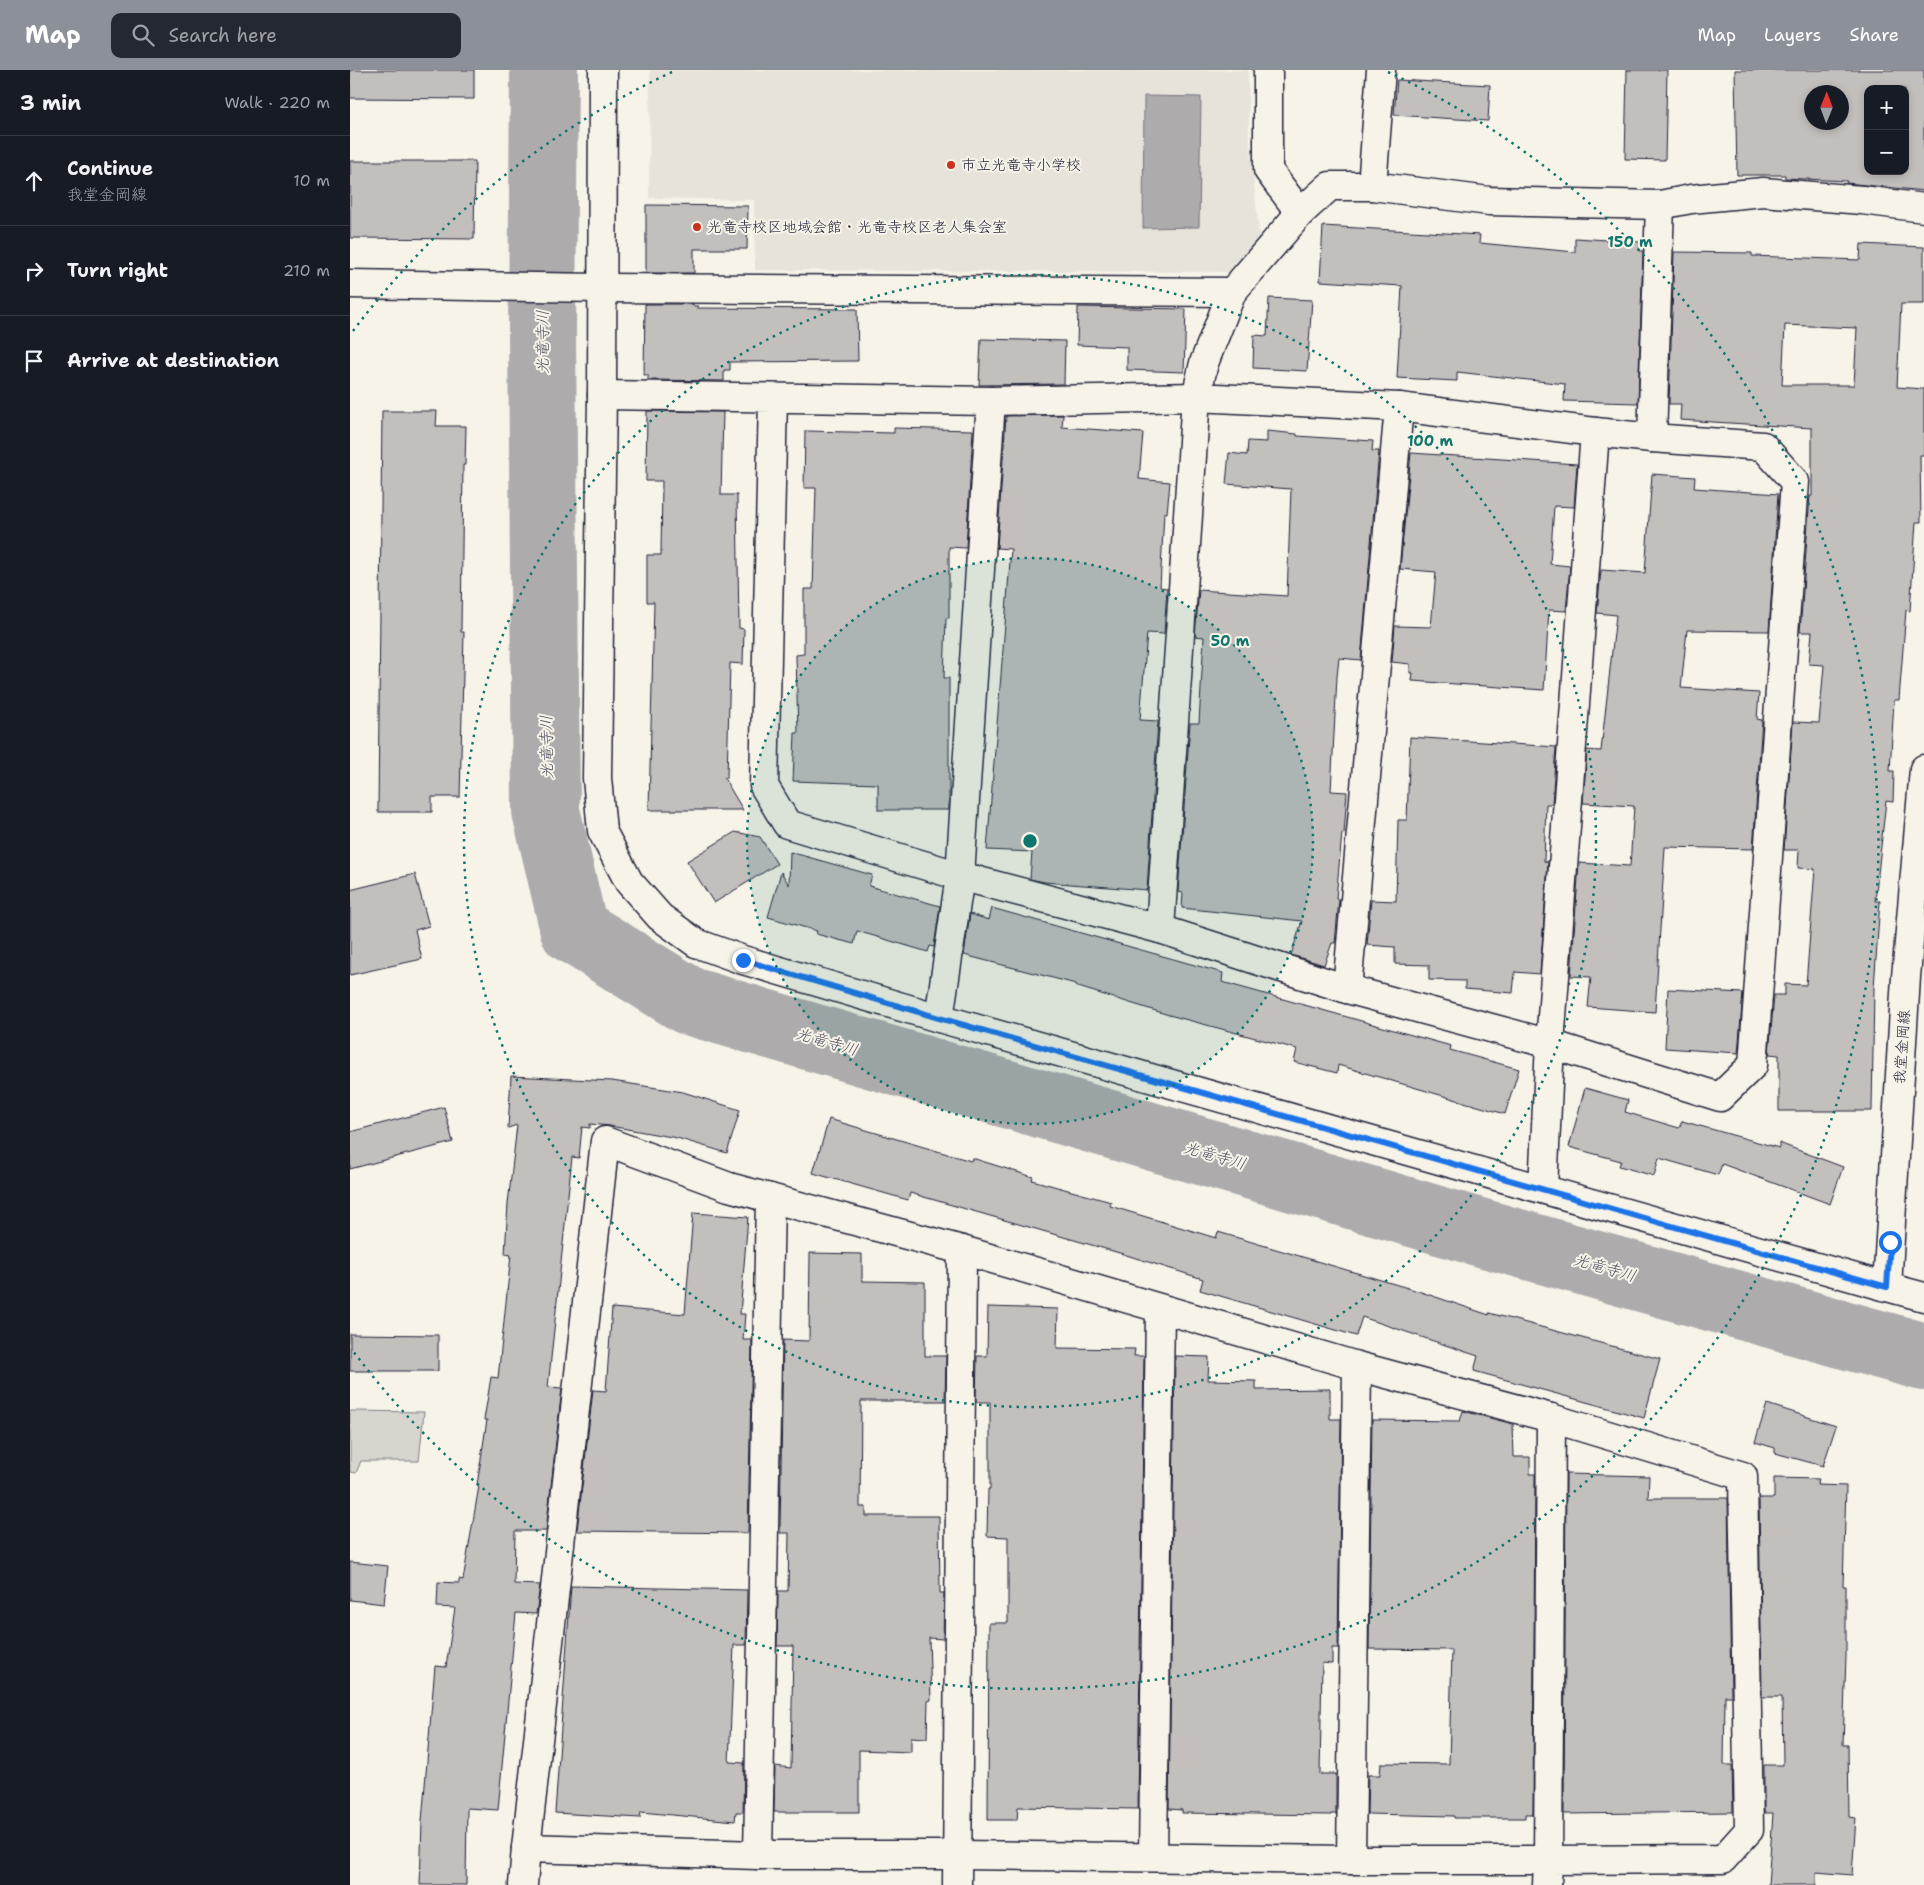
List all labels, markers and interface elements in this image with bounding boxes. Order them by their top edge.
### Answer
search box [111,13,461,58]
text: Map [25,19,81,51]
icon: search [129,21,157,49]
text: Search here [169,23,277,48]
text: Map [1698,23,1736,47]
text: Layers [1764,23,1821,47]
text: Share [1849,23,1899,47]
north arrow [1804,85,1849,130]
map controls [1864,85,1909,175]
button: + [1864,85,1909,130]
text: 3 min [20,89,81,117]
text: Walk · 220 m [224,92,330,113]
button: − [1864,130,1909,175]
place label: 市立光竜寺小学校 [961,155,1081,175]
text: Continue [67,156,153,181]
marker: 市立光竜寺小学校 [945,159,957,171]
icon: ahead [20,167,48,195]
text: 10 m [293,170,330,191]
text: 我堂金岡線 [67,184,147,205]
place label: 光竜寺校区地域会館・光竜寺校区老人集会室 [707,217,1007,237]
marker: 光竜寺校区地域会館・光竜寺校区老人集会室 [691,221,703,233]
text: 150 m [1607,232,1653,252]
icon: right [20,257,48,285]
text: Turn right [67,258,168,283]
text: 210 m [283,260,330,281]
water label: 光竜寺川 [532,310,553,374]
icon: arrive [20,347,48,375]
text: Arrive at destination [67,348,279,373]
text: 100 m [1407,431,1453,451]
text: 50 m [1211,631,1250,651]
water label: 光竜寺川 [535,715,558,779]
centre of rings [1021,832,1039,850]
route end [732,949,755,972]
street label: 我堂金岡線 [1889,1009,1915,1085]
water label: 光竜寺川 [793,1023,861,1060]
water label: 光竜寺川 [1181,1137,1249,1174]
route start [1879,1231,1902,1254]
water label: 光竜寺川 [1571,1249,1639,1286]

